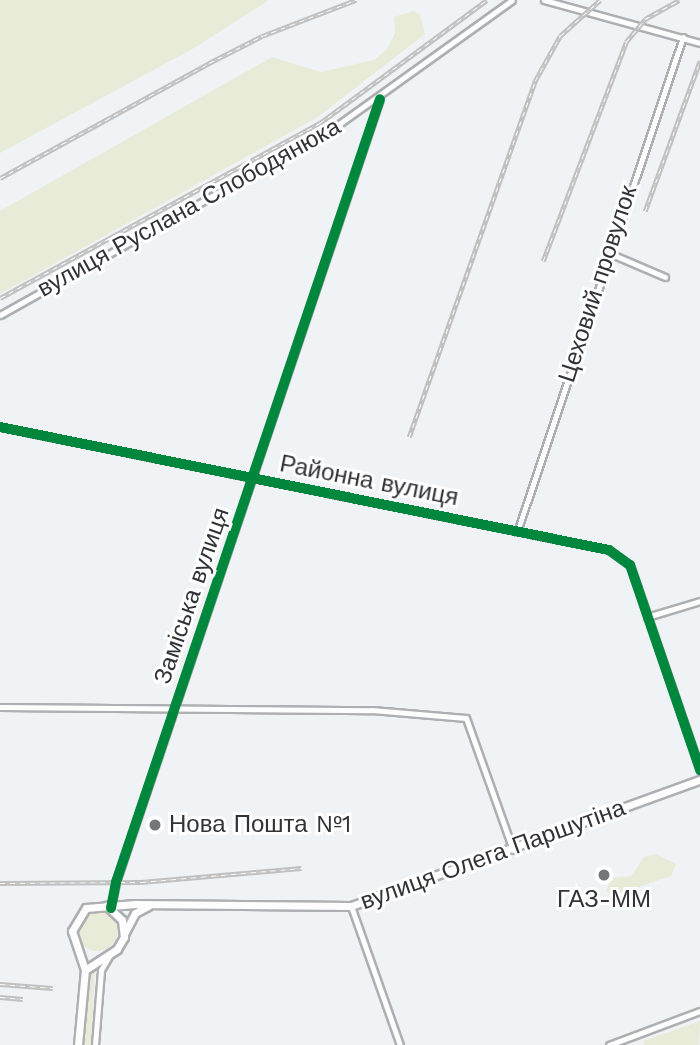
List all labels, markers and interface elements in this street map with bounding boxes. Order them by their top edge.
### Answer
street label: вулиця Руслана Слободянюка [32,112,346,304]
street label: Цеховий провулок [553,182,643,386]
street label: Районна вулиця [277,450,461,512]
street label: Заміська вулиця [148,504,236,688]
street label: вулиця Олега Паршутіна [357,794,629,916]
place label: Нова Пошта №1 [169,811,351,839]
marker: Нова Пошта №1 [147,817,163,833]
marker: ГАЗ-ММ [596,867,612,883]
place label: ГАЗ-ММ [557,886,651,914]

